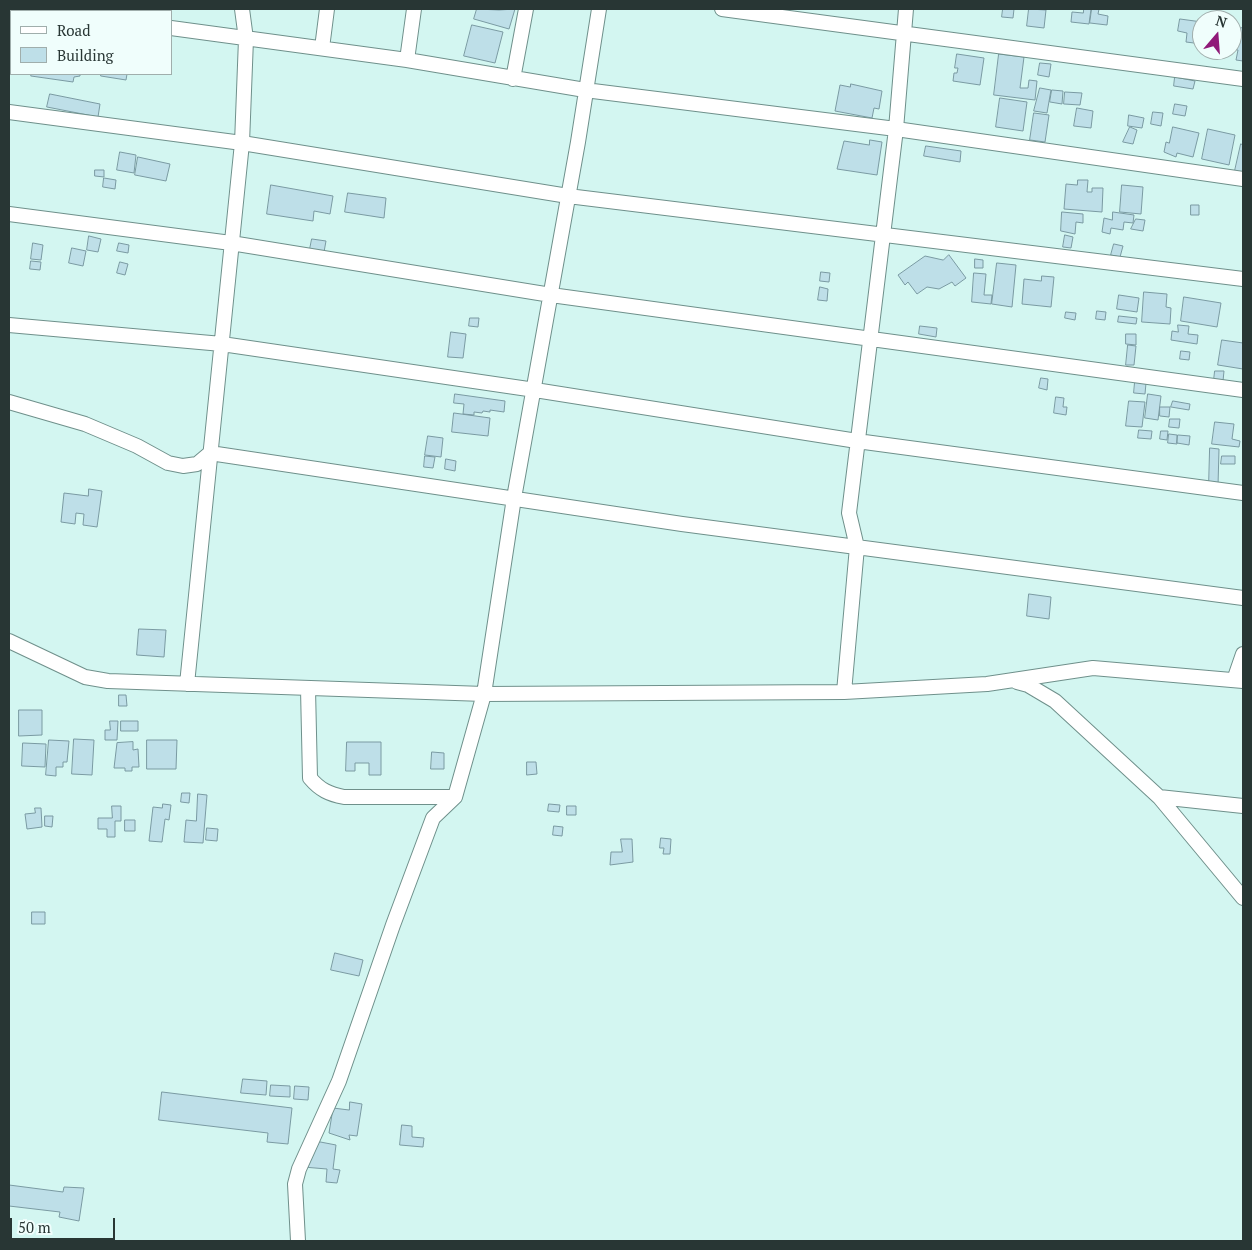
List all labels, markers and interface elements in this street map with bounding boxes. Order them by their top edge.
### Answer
legend [10,10,172,75]
north arrow [1192,10,1242,60]
text: N [1213,11,1229,32]
text: Road [57,20,90,40]
text: Building [57,45,114,65]
scale bar [12,1208,118,1240]
text: 50 m [18,1217,51,1237]

